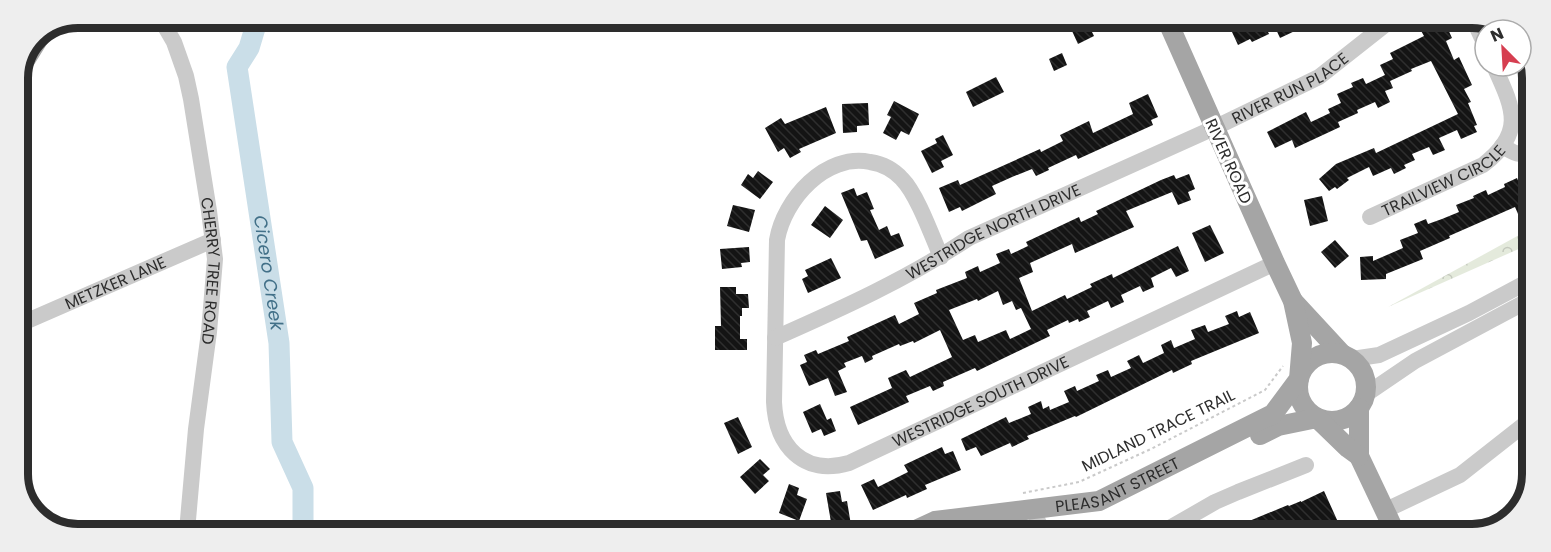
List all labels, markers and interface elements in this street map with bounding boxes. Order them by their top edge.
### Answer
north arrow [1473,18,1533,78]
text: N [1487,22,1507,48]
street label: RIVER RUN PLACE [1228,47,1353,130]
street label: RIVER ROAD [1200,115,1258,207]
street label: TRAILVIEW CIRCLE [1378,140,1511,222]
street label: WESTRIDGE NORTH DRIVE [902,178,1084,286]
street label: CHERRY TREE ROAD [195,195,226,346]
water label: Cicero Creek [248,213,290,333]
street label: METZKER LANE [61,251,170,315]
street label: WESTRIDGE SOUTH DRIVE [889,350,1073,453]
street label: MIDLAND TRACE TRAIL [1078,383,1239,478]
street label: PLEASANT STREET [1054,451,1184,518]

